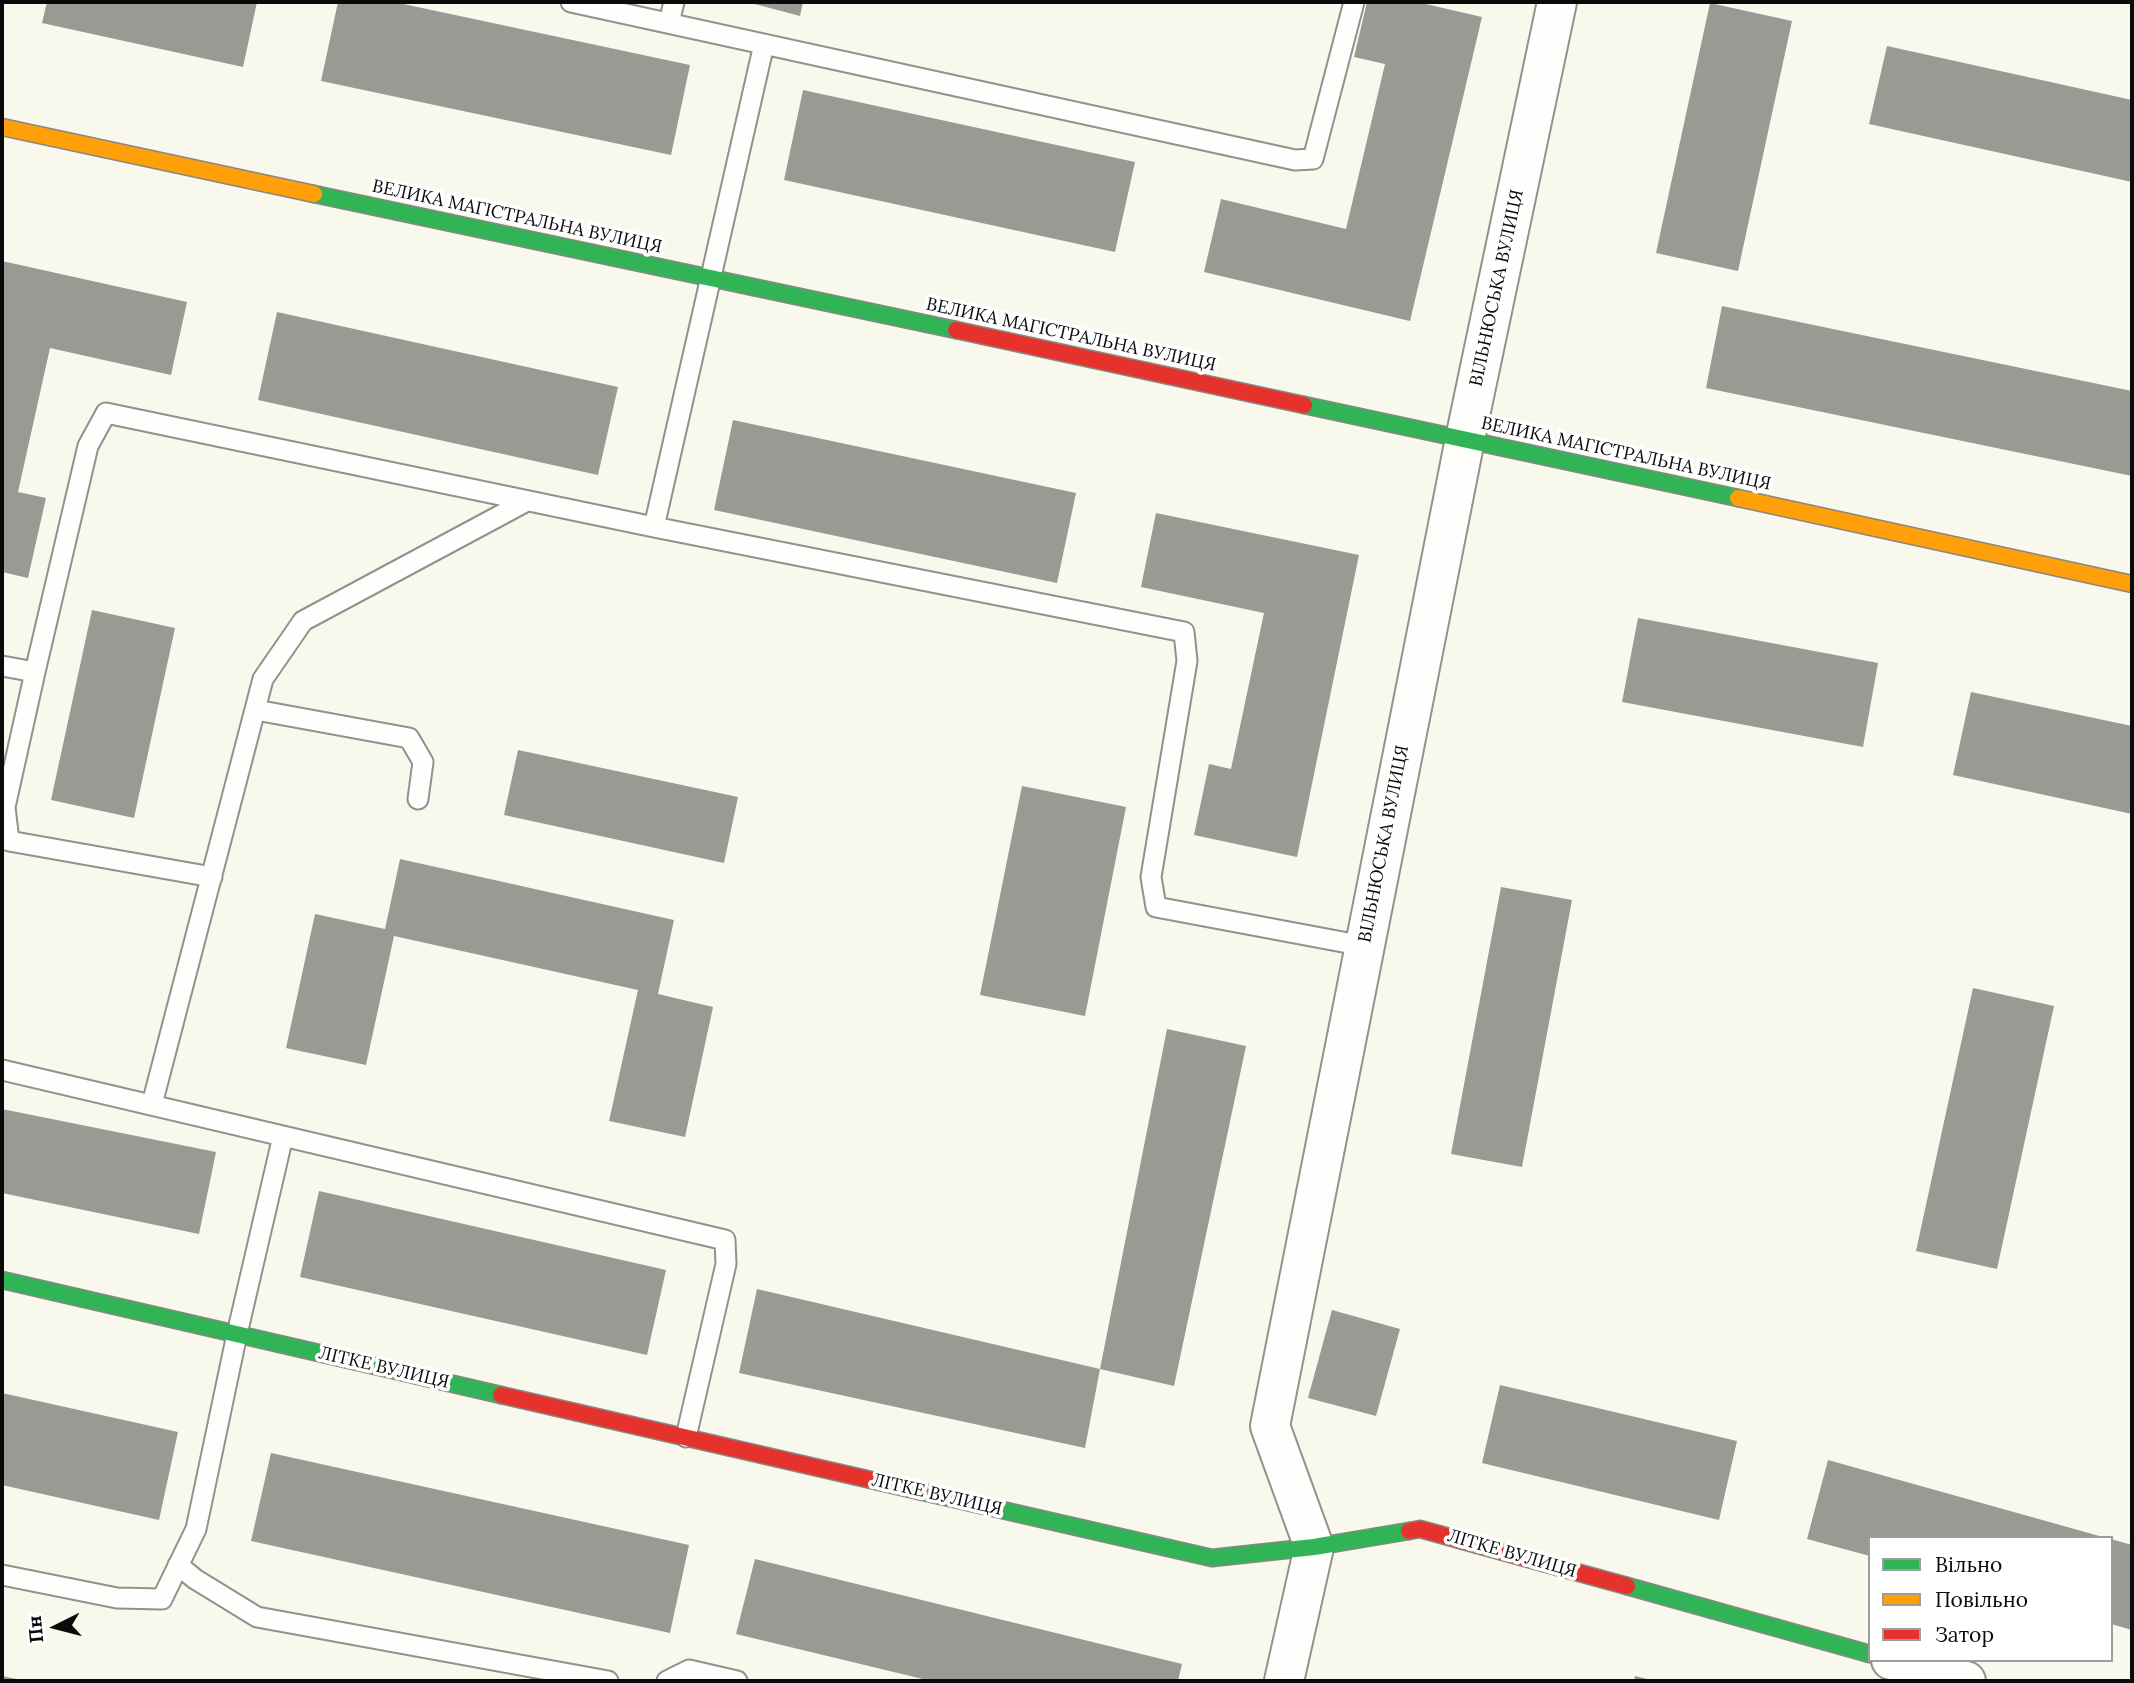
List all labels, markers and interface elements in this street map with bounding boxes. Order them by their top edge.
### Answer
street label: ВЕЛИКА МАГІСТРАЛЬНА ВУЛИЦЯ [370,176,664,258]
street label: ВІЛЬНЮСЬКА ВУЛИЦЯ [1466,188,1528,388]
street label: ВЕЛИКА МАГІСТРАЛЬНА ВУЛИЦЯ [924,294,1218,376]
street label: ВЕЛИКА МАГІСТРАЛЬНА ВУЛИЦЯ [1479,413,1773,495]
street label: ВІЛЬНЮСЬКА ВУЛИЦЯ [1354,743,1414,945]
street label: ЛІТКЕ ВУЛИЦЯ [317,1343,451,1393]
street label: ЛІТКЕ ВУЛИЦЯ [870,1470,1004,1520]
street label: ЛІТКЕ ВУЛИЦЯ [1445,1525,1579,1583]
legend [1868,1536,2113,1662]
text: Вільно [1935,1551,2002,1578]
text: Повільно [1935,1586,2028,1613]
north arrow [21,1592,91,1662]
text: Пн [22,1614,48,1644]
text: Затор [1935,1621,1994,1648]

